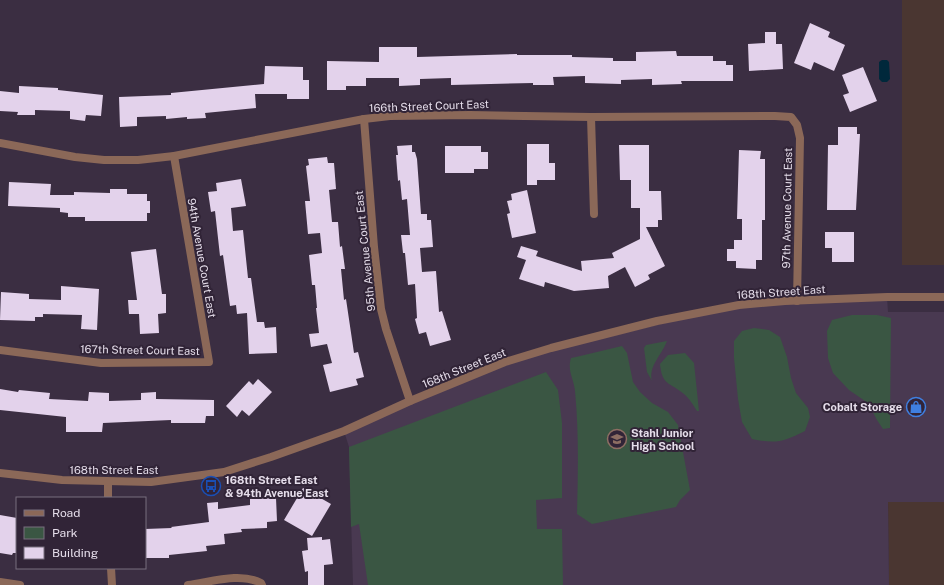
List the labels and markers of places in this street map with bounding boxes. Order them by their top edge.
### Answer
shop icon: Cobalt Storage [905,396,927,418]
place label: Cobalt Storage [823,401,902,413]
place label: Stahl Junior High School [631,427,695,452]
school or university icon: Stahl Junior High School [606,428,628,450]
place label: 168th Street East & 94th Avenue East [225,474,329,499]
bus stop icon: 168th Street East & 94th Avenue East [200,475,222,497]

